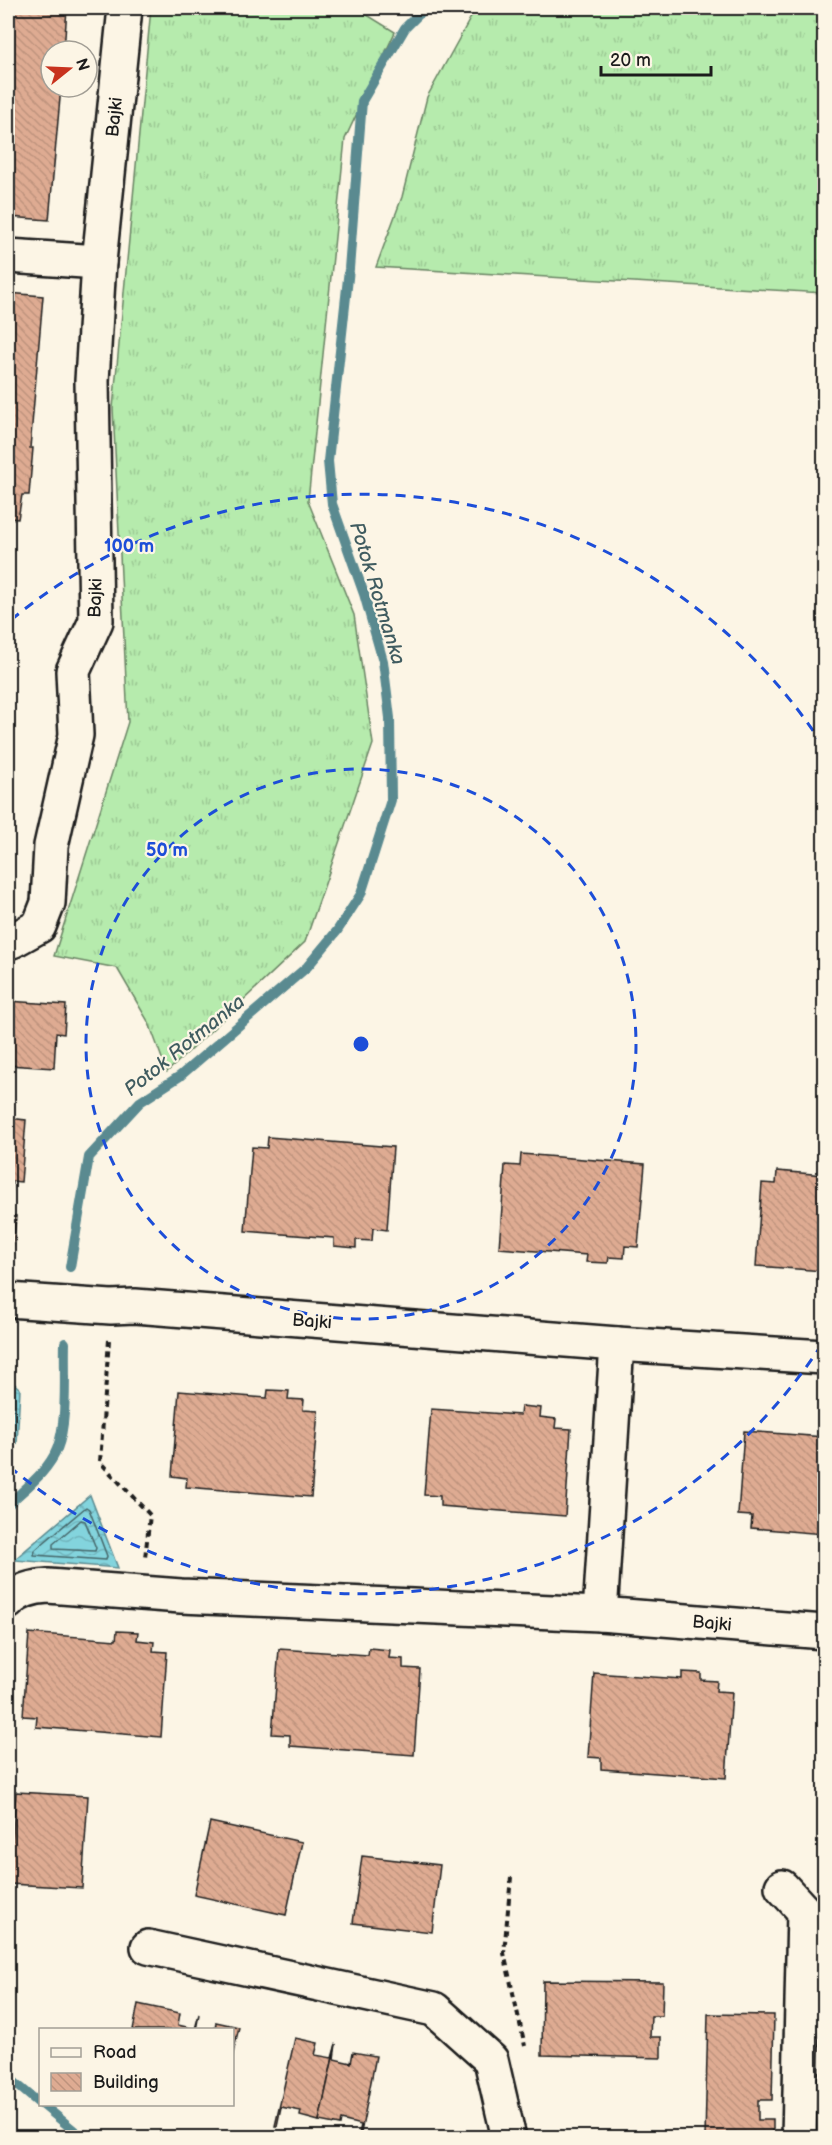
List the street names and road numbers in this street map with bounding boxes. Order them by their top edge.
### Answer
street label: Bajki [102,96,127,138]
street label: Bajki [84,578,107,618]
street label: Bajki [291,1310,333,1333]
street label: Bajki [691,1611,733,1636]

